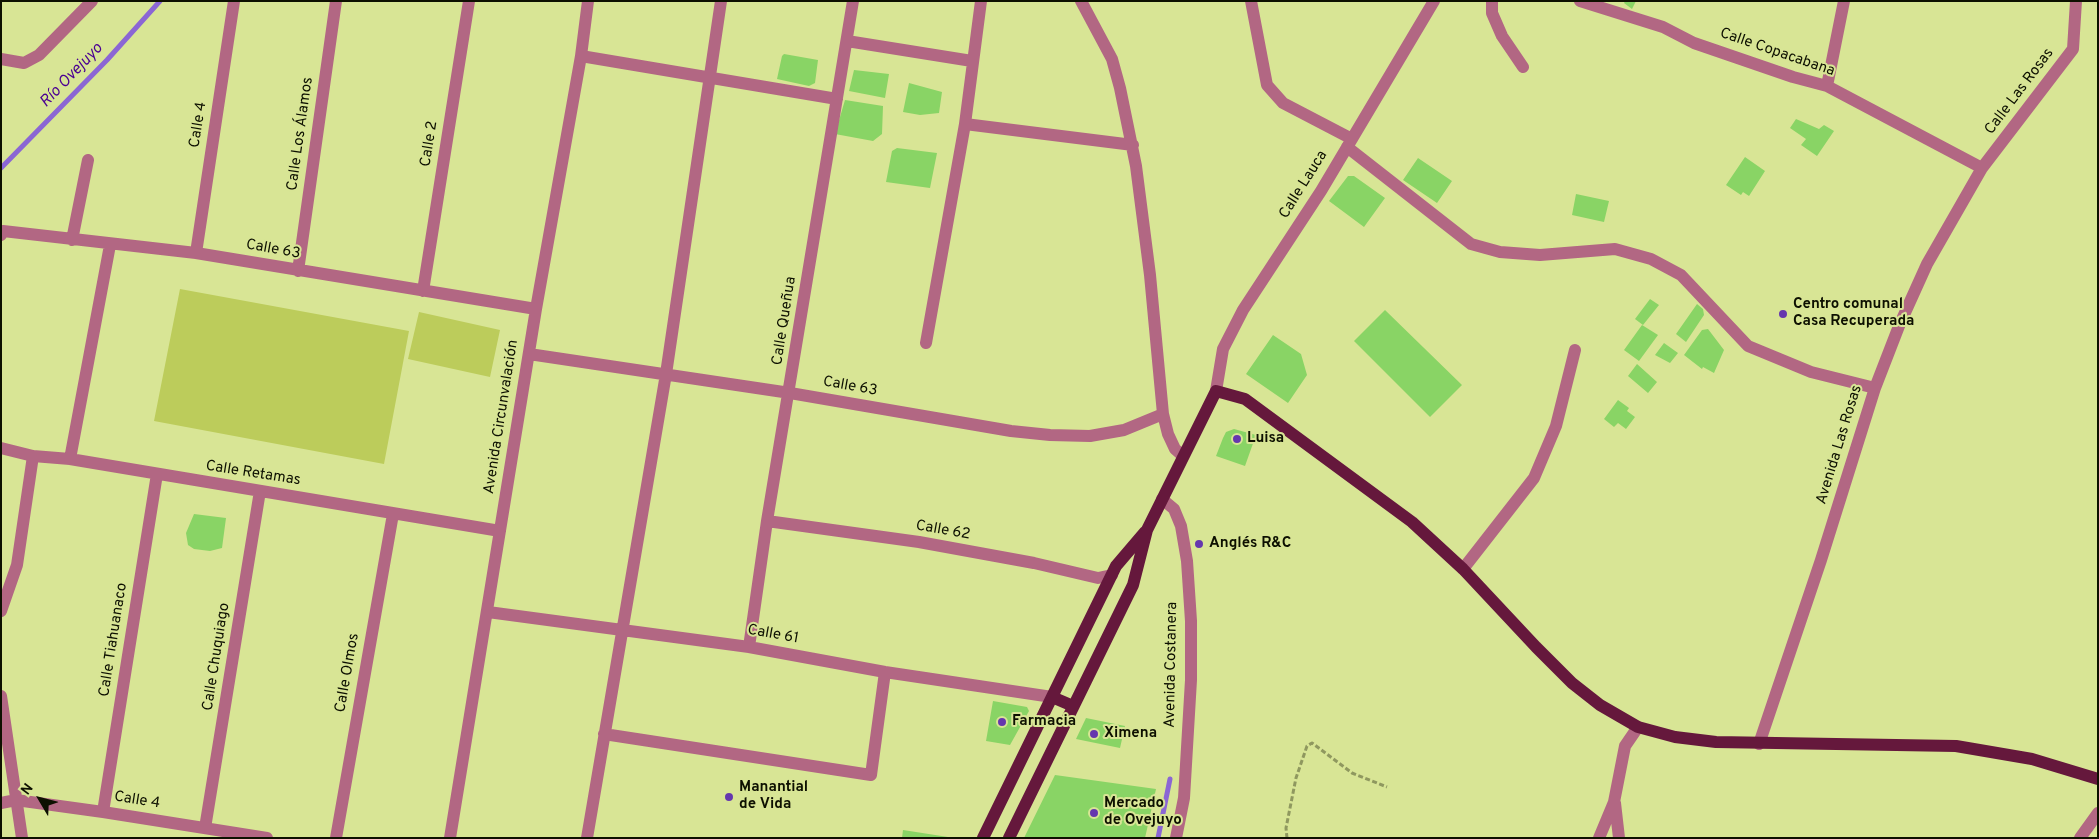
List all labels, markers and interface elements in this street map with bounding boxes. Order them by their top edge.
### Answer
street label: Calle Copacabana [1717,25,1837,81]
water label: Río Ovejuyo [36,40,108,112]
street label: Calle Las Rosas [1982,45,2058,139]
street label: Calle Los Álamos [284,76,318,192]
street label: Calle 4 [186,101,212,149]
street label: Calle 2 [417,120,443,168]
street label: Calle Lauca [1276,148,1332,222]
street label: Calle 63 [244,236,302,264]
street label: Calle Queñua [769,275,801,367]
place label: Centro comunal Casa Recuperada [1793,296,1914,331]
marker: Centro comunal Casa Recuperada [1777,308,1789,320]
street label: Avenida Circunvalación [481,339,523,495]
street label: Calle 63 [821,373,879,401]
street label: Avenida Las Rosas [1813,383,1867,507]
place label: Luisa [1247,430,1284,448]
marker: Luisa [1231,433,1243,445]
street label: Calle Retamas [204,458,302,490]
street label: Calle 62 [914,517,972,545]
place label: Anglés R&C [1209,535,1291,553]
marker: Anglés R&C [1193,538,1205,550]
street label: Calle Tiahuanaco [96,582,132,698]
street label: Calle Chuquiago [200,602,234,712]
street label: Avenida Costanera [1162,602,1182,728]
street label: Calle 61 [746,622,800,648]
street label: Calle Olmos [332,632,364,714]
place label: Farmacia [1012,713,1076,731]
marker: Farmacia [996,716,1008,728]
place label: Ximena [1104,725,1157,743]
marker: Ximena [1088,728,1100,740]
north arrow [15,774,65,824]
place label: Manantial de Vida [739,779,808,814]
text: N [18,781,37,799]
street label: Calle 4 [113,788,161,814]
marker: Manantial de Vida [723,791,735,803]
place label: Mercado de Ovejuyo [1104,795,1182,830]
marker: Mercado de Ovejuyo [1088,807,1100,819]

